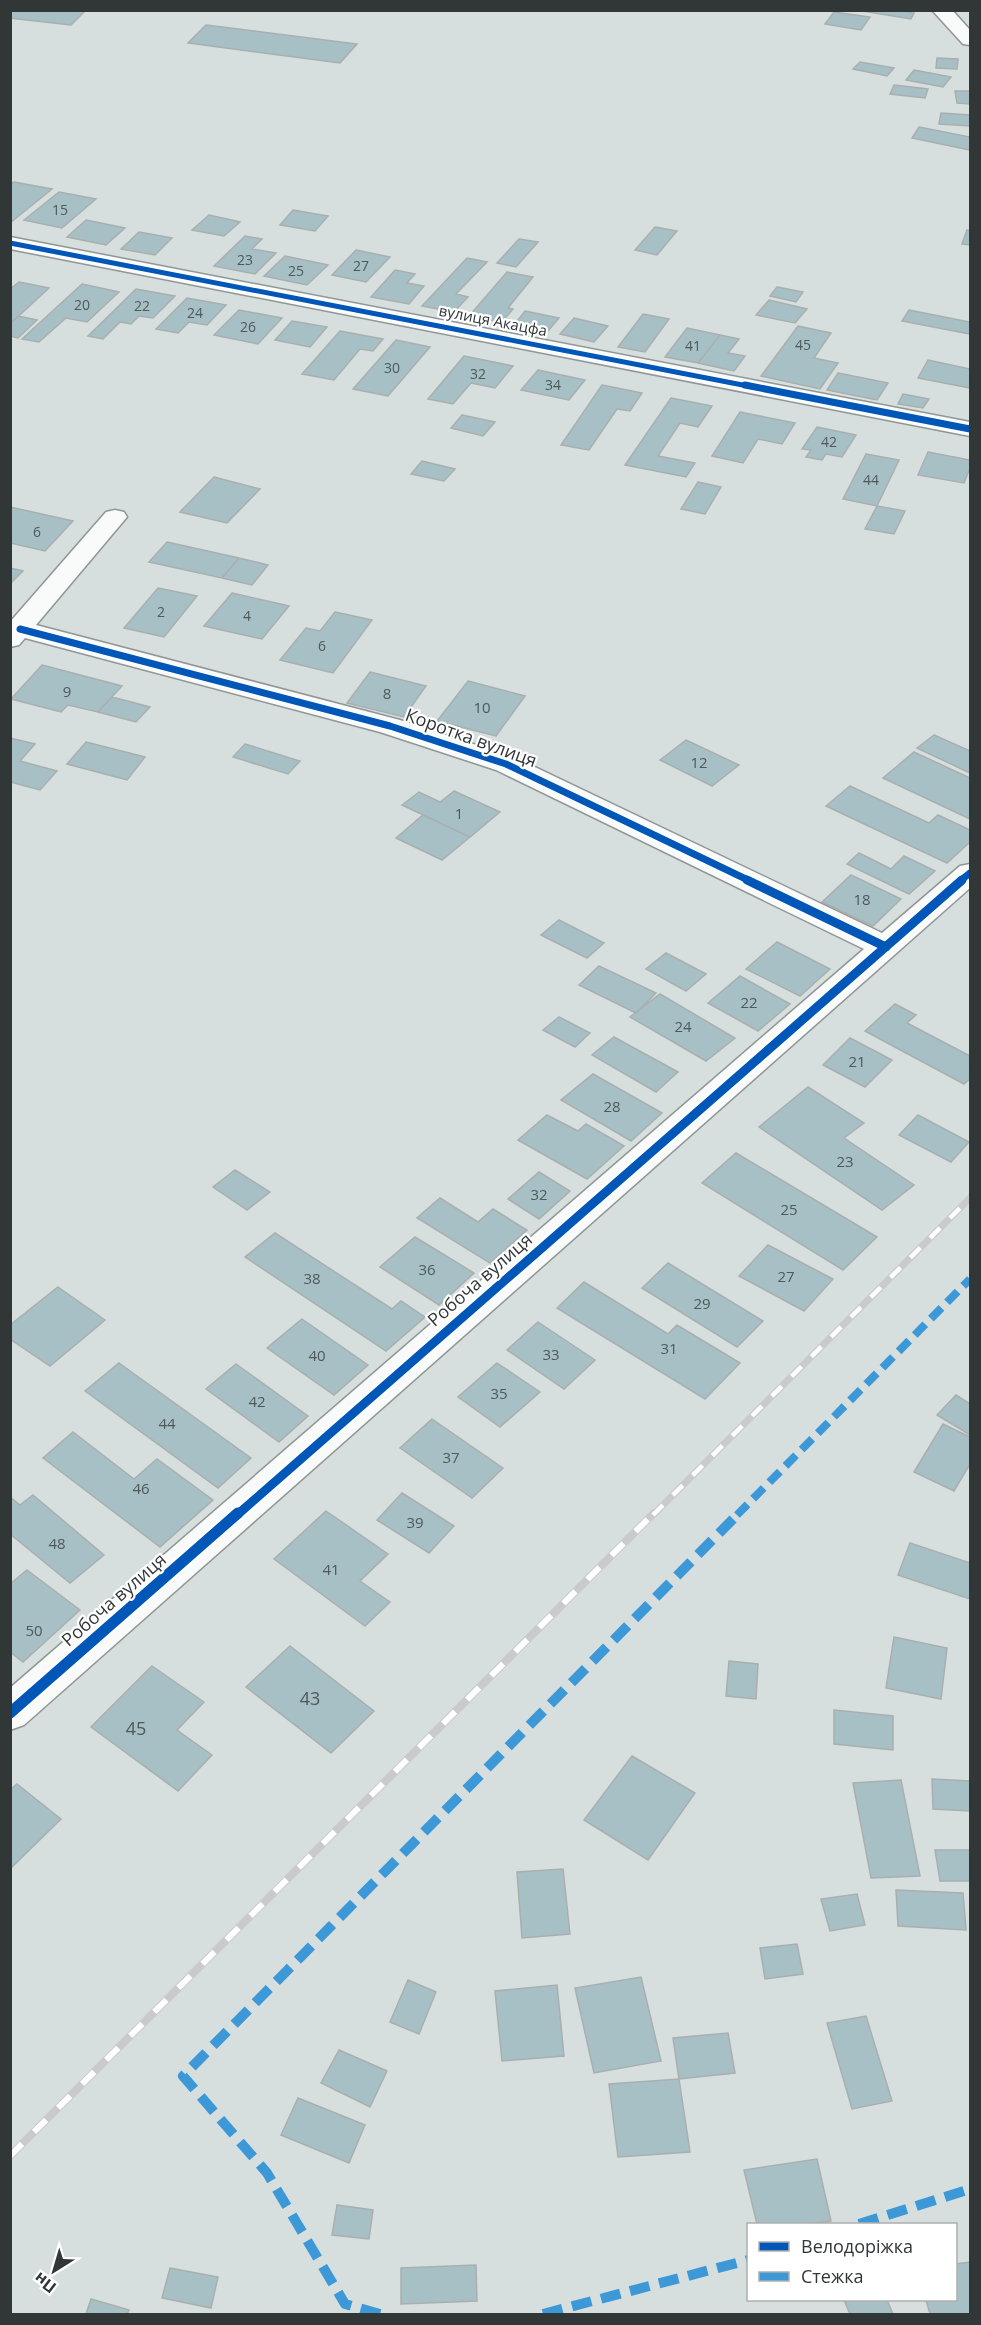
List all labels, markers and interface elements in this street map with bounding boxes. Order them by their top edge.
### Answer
house number: 15 [52,200,68,219]
house number: 23 [237,250,253,269]
house number: 27 [353,256,369,275]
house number: 25 [288,261,304,280]
house number: 20 [74,295,90,314]
house number: 22 [134,296,150,315]
street label: вулиця Акацфа [437,300,549,340]
house number: 24 [187,303,203,322]
house number: 26 [240,317,256,336]
house number: 45 [795,335,811,354]
house number: 41 [685,336,701,355]
house number: 30 [384,358,400,377]
house number: 32 [470,364,486,383]
house number: 34 [545,375,561,394]
house number: 42 [821,432,837,451]
house number: 44 [863,470,879,489]
house number: 6 [33,522,41,541]
house number: 2 [157,602,165,621]
house number: 4 [243,606,251,625]
house number: 6 [318,636,326,655]
house number: 9 [63,681,71,701]
house number: 8 [383,683,391,703]
house number: 10 [473,697,491,717]
street label: Коротка вулиця [402,702,540,772]
house number: 12 [690,752,708,772]
house number: 1 [455,803,463,823]
house number: 18 [853,889,871,909]
house number: 22 [740,992,758,1012]
house number: 24 [674,1016,692,1036]
house number: 21 [848,1051,866,1071]
house number: 28 [603,1096,621,1116]
house number: 23 [836,1151,854,1171]
house number: 32 [530,1184,548,1204]
house number: 25 [780,1199,798,1219]
street label: Робоча вулиця [422,1227,537,1331]
house number: 36 [418,1259,436,1279]
house number: 27 [777,1266,795,1286]
house number: 38 [303,1268,321,1288]
house number: 29 [693,1293,711,1313]
house number: 31 [660,1338,678,1358]
house number: 33 [542,1344,560,1364]
house number: 40 [308,1345,326,1365]
house number: 35 [490,1383,508,1403]
house number: 42 [248,1391,266,1411]
house number: 44 [158,1413,176,1433]
house number: 37 [442,1447,460,1467]
house number: 46 [132,1478,150,1498]
house number: 39 [406,1512,424,1532]
house number: 48 [48,1533,66,1553]
street label: Робоча вулиця [56,1547,171,1651]
house number: 41 [322,1559,340,1579]
house number: 50 [25,1620,43,1640]
house number: 43 [300,1686,320,1710]
house number: 45 [126,1716,146,1740]
legend [747,2223,957,2301]
text: Велодоріжка [801,2234,913,2258]
north arrow [24,2241,84,2301]
text: Стежка [801,2264,863,2288]
text: Пн [29,2267,61,2299]

